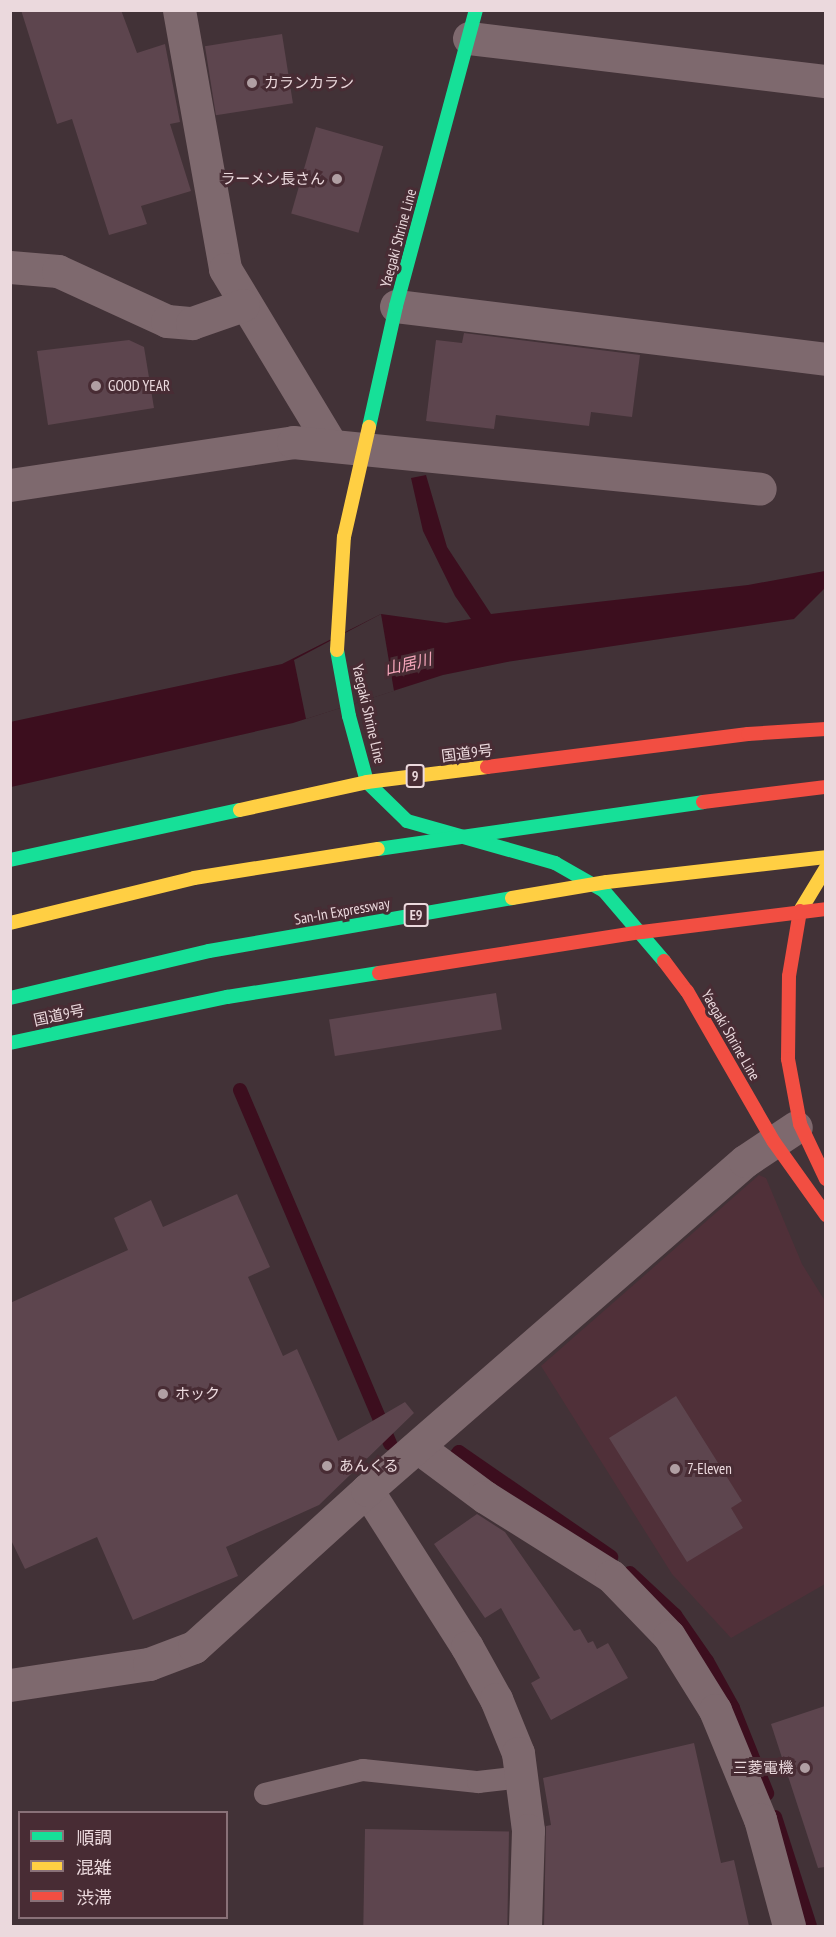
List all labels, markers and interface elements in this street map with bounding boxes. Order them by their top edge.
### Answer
place label: カランカラン [264,74,354,92]
marker: カランカラン [245,76,259,90]
place label: ラーメン長さん [220,170,325,188]
marker: ラーメン長さん [330,172,344,186]
street label: Yaegaki Shrine Line [376,187,420,289]
place label: GOOD YEAR [108,377,170,395]
marker: GOOD YEAR [89,379,103,393]
water label: 山居川 [382,649,434,679]
street label: Yaegaki Shrine Line [349,663,389,765]
street label: 国道9号 [440,741,494,765]
road number: 9 [404,765,426,787]
street label: San-In Expressway [293,894,391,928]
road number: E9 [402,904,430,926]
street label: Yaegaki Shrine Line [698,987,764,1083]
street label: 国道9号 [32,1001,86,1029]
place label: ホック [175,1385,220,1403]
marker: ホック [156,1387,170,1401]
place label: あんくる [339,1457,399,1475]
marker: あんくる [320,1459,334,1473]
place label: 7-Eleven [687,1460,732,1478]
marker: 7-Eleven [668,1462,682,1476]
place label: 三菱電機 [733,1759,793,1777]
marker: 三菱電機 [798,1761,812,1775]
legend [18,1811,228,1919]
text: 順調 [76,1826,112,1849]
text: 混雑 [76,1856,112,1879]
text: 渋滞 [76,1886,112,1909]

